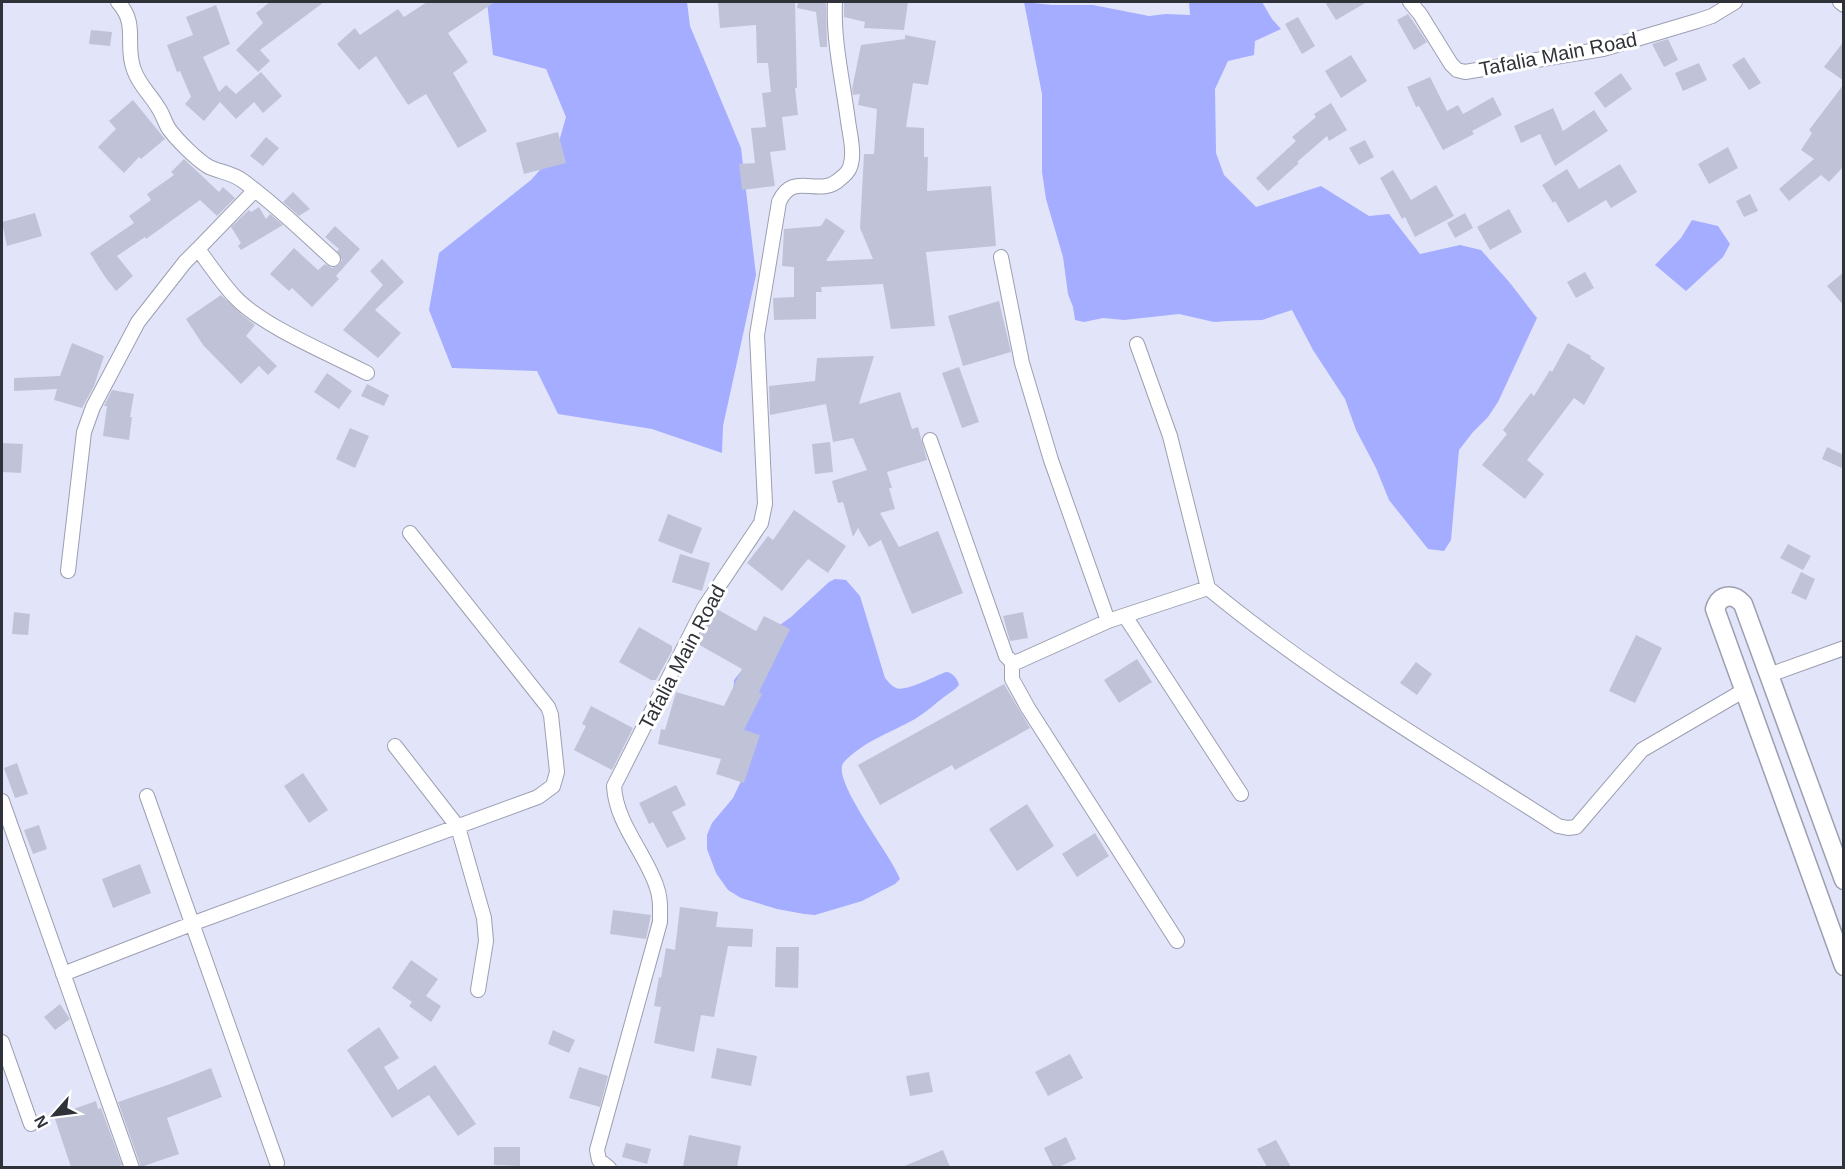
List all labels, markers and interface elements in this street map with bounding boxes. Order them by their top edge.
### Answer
street label: Tafalia Main Road [1477,28,1639,80]
street label: Tafalia Main Road [635,581,729,733]
north arrow [24,1085,84,1145]
text: N [31,1113,51,1131]

